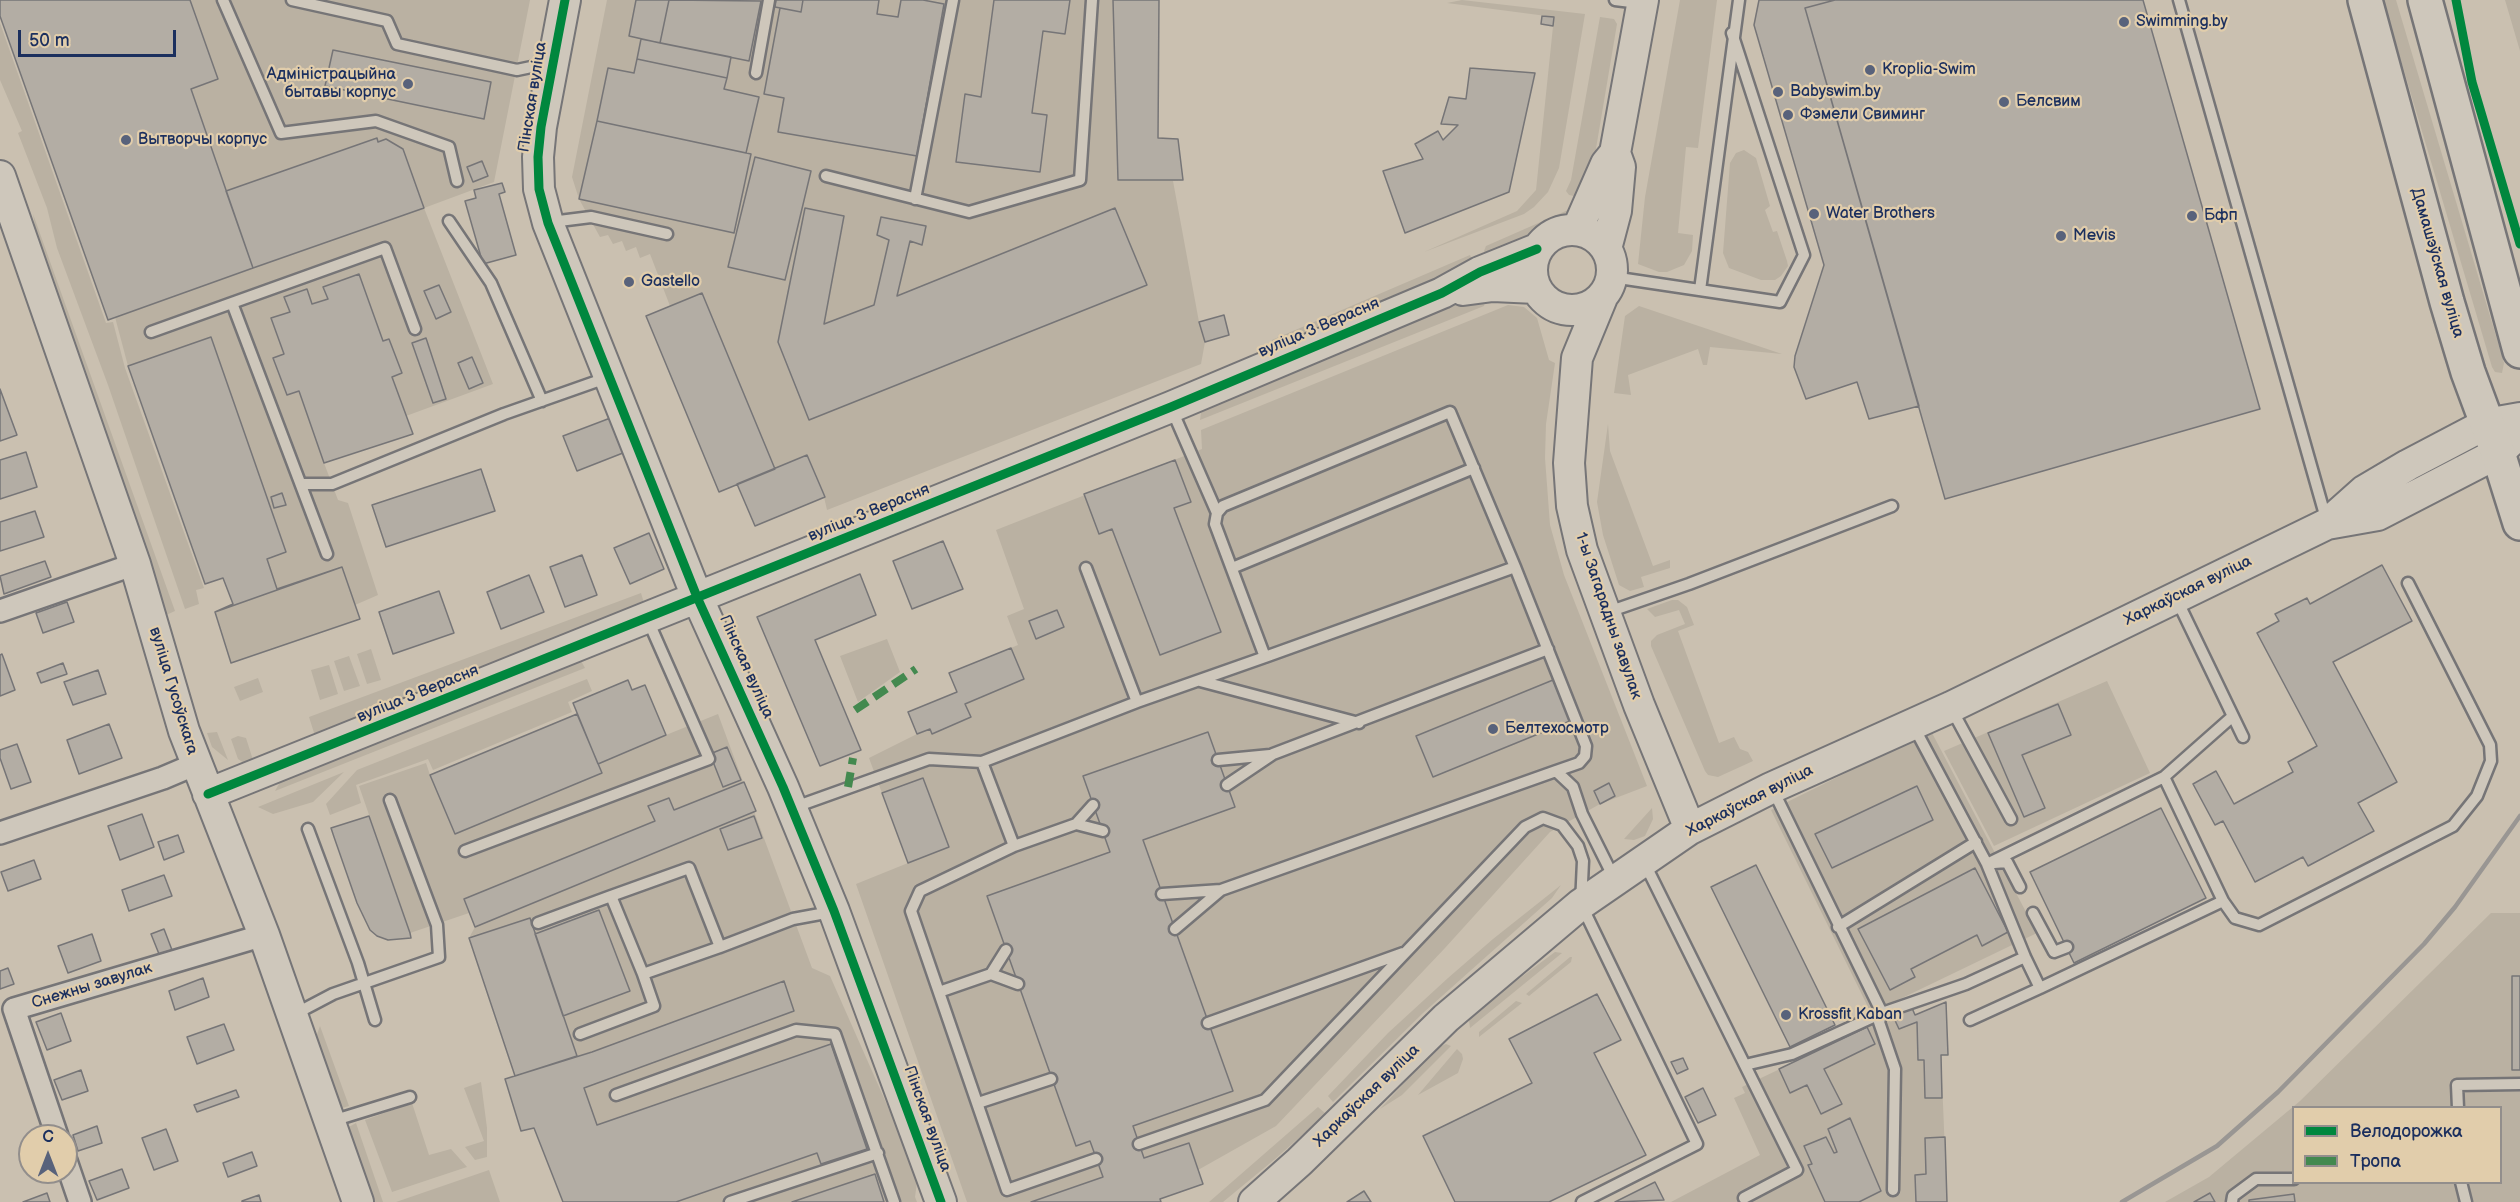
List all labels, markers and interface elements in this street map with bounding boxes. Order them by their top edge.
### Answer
place label: Swimming.by [2136,12,2228,32]
marker: Swimming.by [2117,15,2131,29]
scale bar [21,18,178,56]
text: 50 m [29,30,70,51]
street label: Пінская вуліца [515,40,551,154]
place label: Kroplia-Swim [1882,60,1976,80]
marker: Kroplia-Swim [1863,63,1877,77]
place label: Адміністрацыйна бытавы корпус [267,65,396,103]
marker: Адміністрацыйна бытавы корпус [401,77,415,91]
place label: Babyswim.by [1790,82,1881,102]
marker: Babyswim.by [1771,85,1785,99]
place label: Белсвим [2016,92,2081,112]
marker: Белсвим [1997,95,2011,109]
place label: Фэмели Свиминг [1800,105,1925,125]
marker: Фэмели Свиминг [1781,108,1795,122]
place label: Вытворчы корпус [138,130,267,150]
marker: Вытворчы корпус [119,133,133,147]
street label: Дамашэўская вуліца [2406,186,2468,340]
place label: Water Brothers [1826,204,1935,224]
place label: Бфп [2204,206,2238,226]
marker: Water Brothers [1807,207,1821,221]
marker: Бфп [2185,209,2199,223]
place label: Mevis [2073,226,2116,246]
marker: Mevis [2054,229,2068,243]
place label: Gastello [641,272,700,292]
marker: Gastello [622,275,636,289]
street label: вуліца 3 Верасня [1256,294,1382,362]
street label: вуліца 3 Верасня [805,480,933,546]
street label: 1-ы Загарадны завулак [1570,530,1646,702]
street label: Харкаўская вуліца [2121,552,2255,630]
street label: Пінская вуліца [715,612,777,722]
street label: вуліца Гусоўскага [144,625,202,757]
street label: вуліца 3 Верасня [354,661,482,727]
place label: Белтехосмотр [1505,719,1609,739]
marker: Белтехосмотр [1486,722,1500,736]
street label: Харкаўская вуліца [1683,761,1817,841]
street label: Снежны завулак [30,959,154,1013]
place label: Krossfit Kaban [1798,1005,1902,1025]
marker: Krossfit Kaban [1779,1008,1793,1022]
street label: Харкаўская вуліца [1310,1041,1424,1151]
street label: Пінская вуліца [899,1063,955,1175]
legend [2292,1106,2502,1184]
text: Велодорожка [2350,1121,2463,1142]
north arrow [18,1124,78,1184]
text: С [42,1128,54,1147]
text: Тропа [2350,1151,2401,1172]

